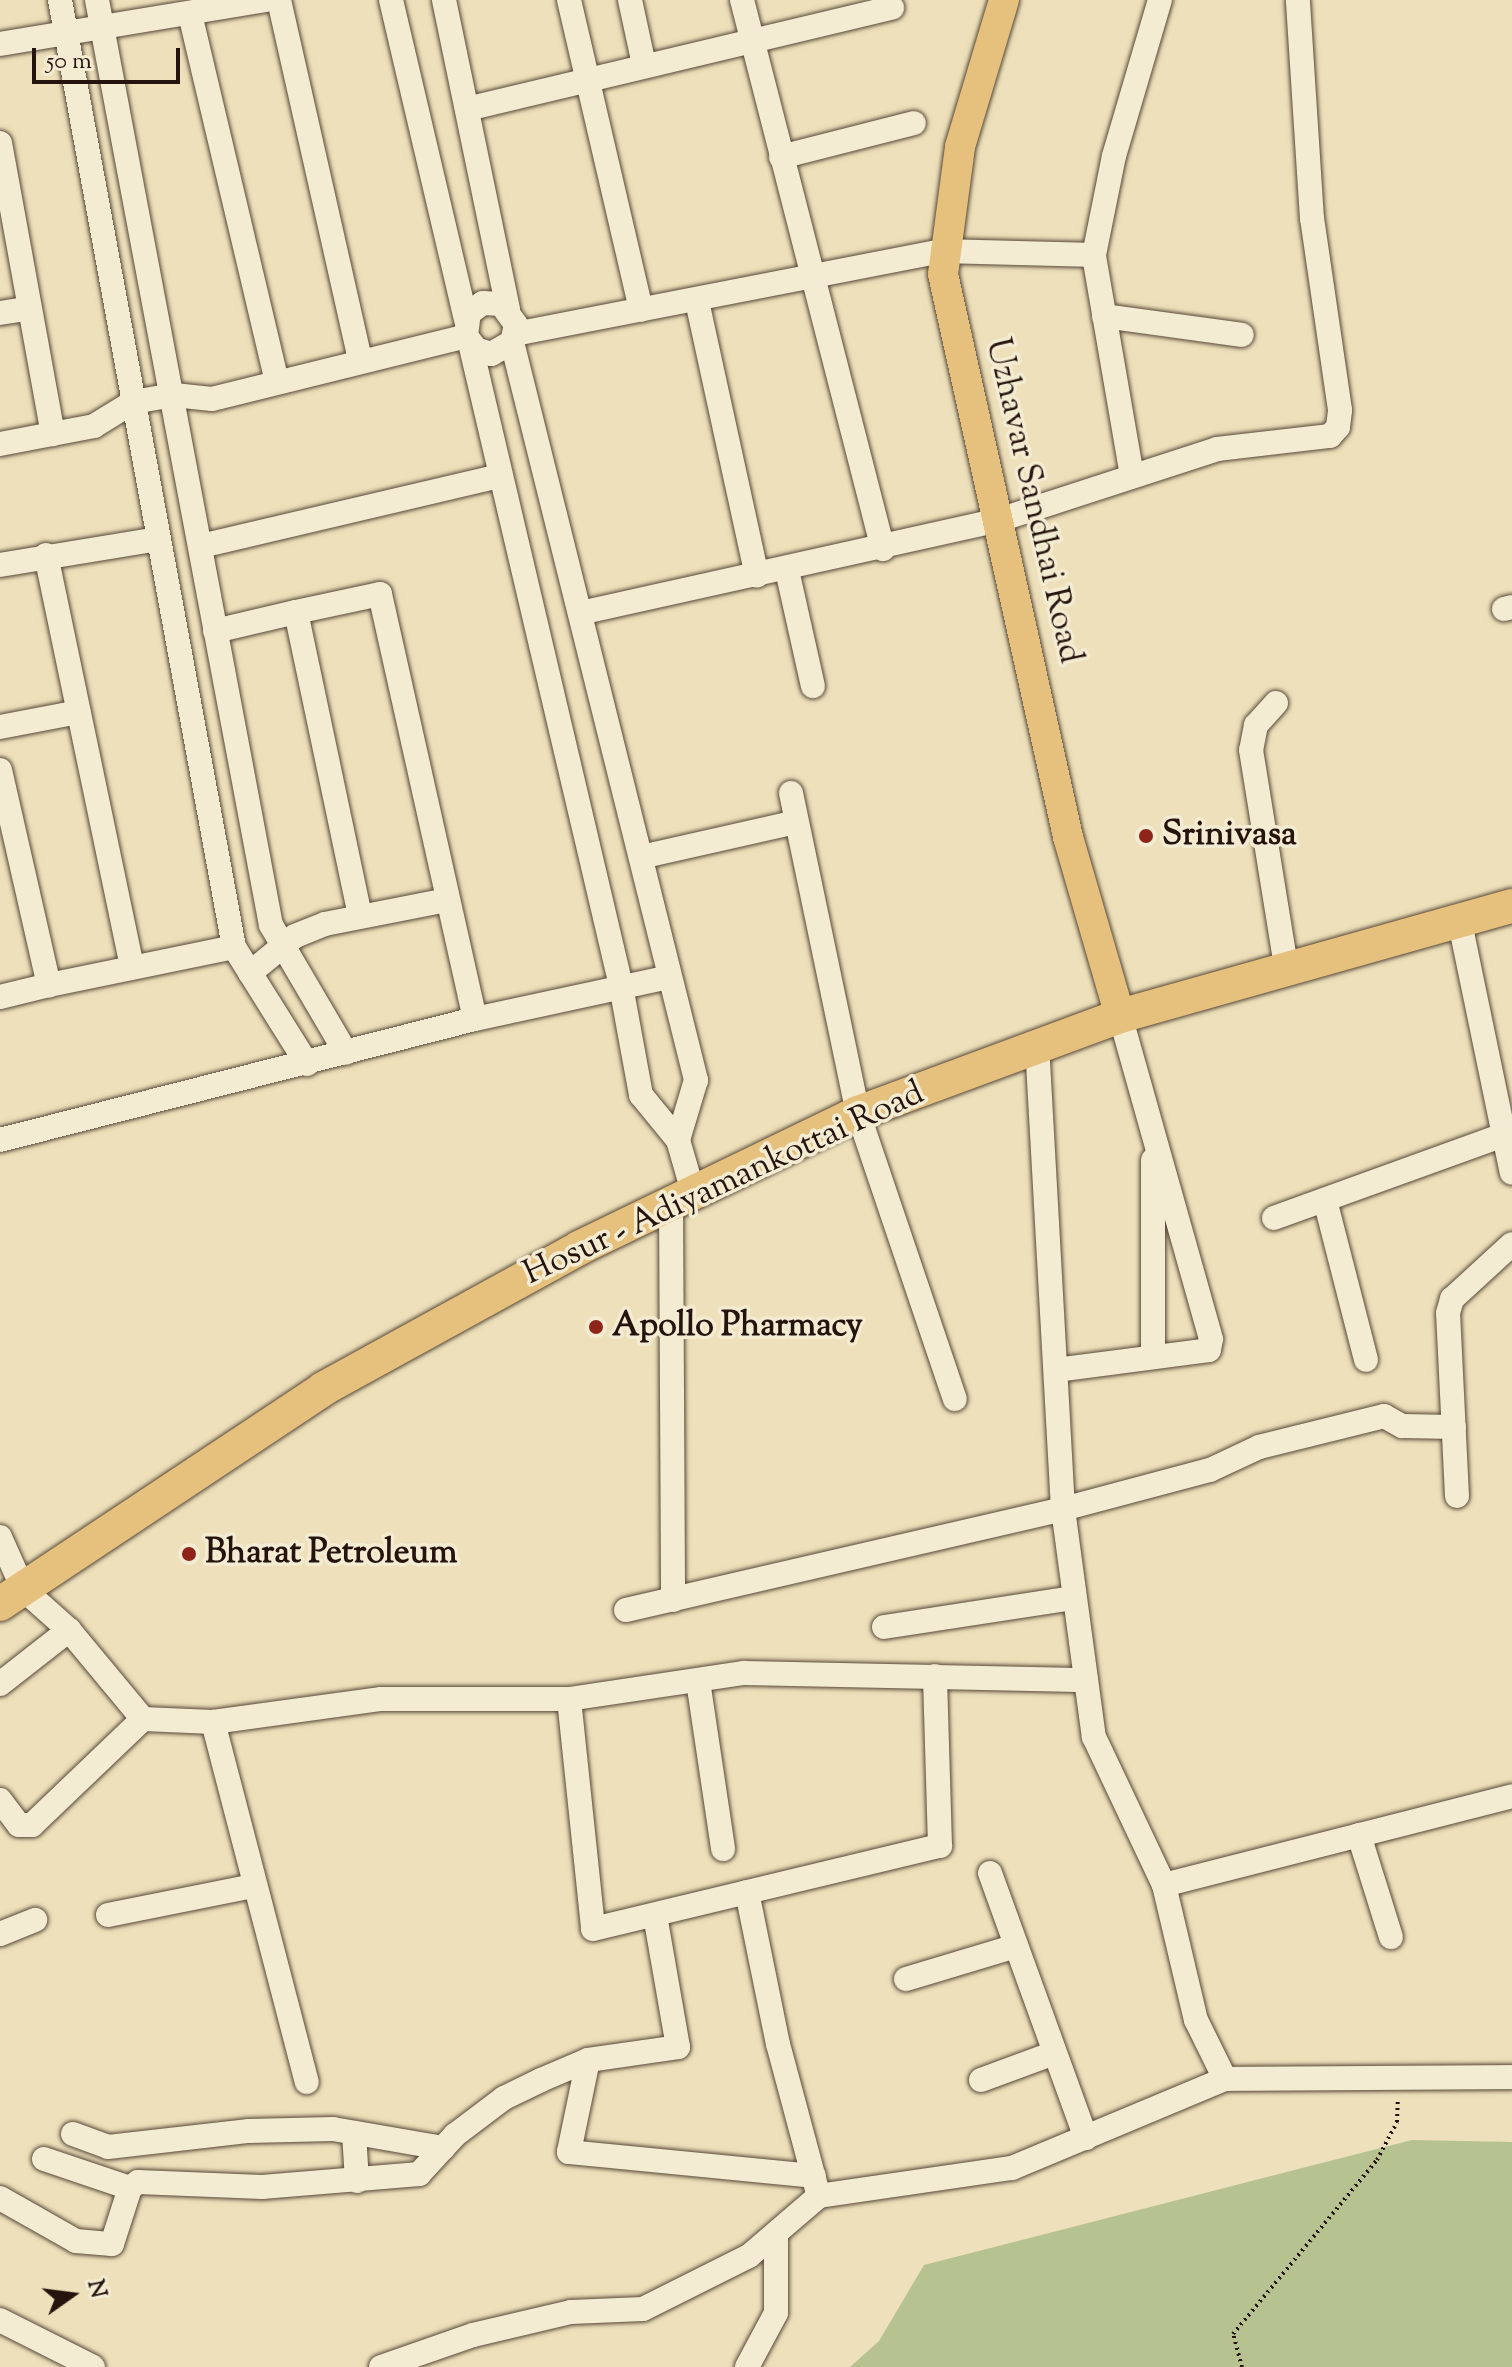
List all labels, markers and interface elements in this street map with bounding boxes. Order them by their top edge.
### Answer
scale bar [36,32,184,82]
text: 50 m [46,45,92,79]
street label: Uzhavar Sandhai Road [976,334,1090,668]
place label: Srinivasa [1162,816,1297,856]
marker: Srinivasa [1137,827,1155,845]
street label: Hosur - Adiyamankottai Road [517,1073,931,1295]
place label: Apollo Pharmacy [612,1307,863,1347]
marker: Apollo Pharmacy [587,1318,605,1336]
place label: Bharat Petroleum [205,1534,457,1574]
marker: Bharat Petroleum [180,1545,198,1563]
north arrow [32,2255,112,2335]
text: N [78,2277,113,2302]

